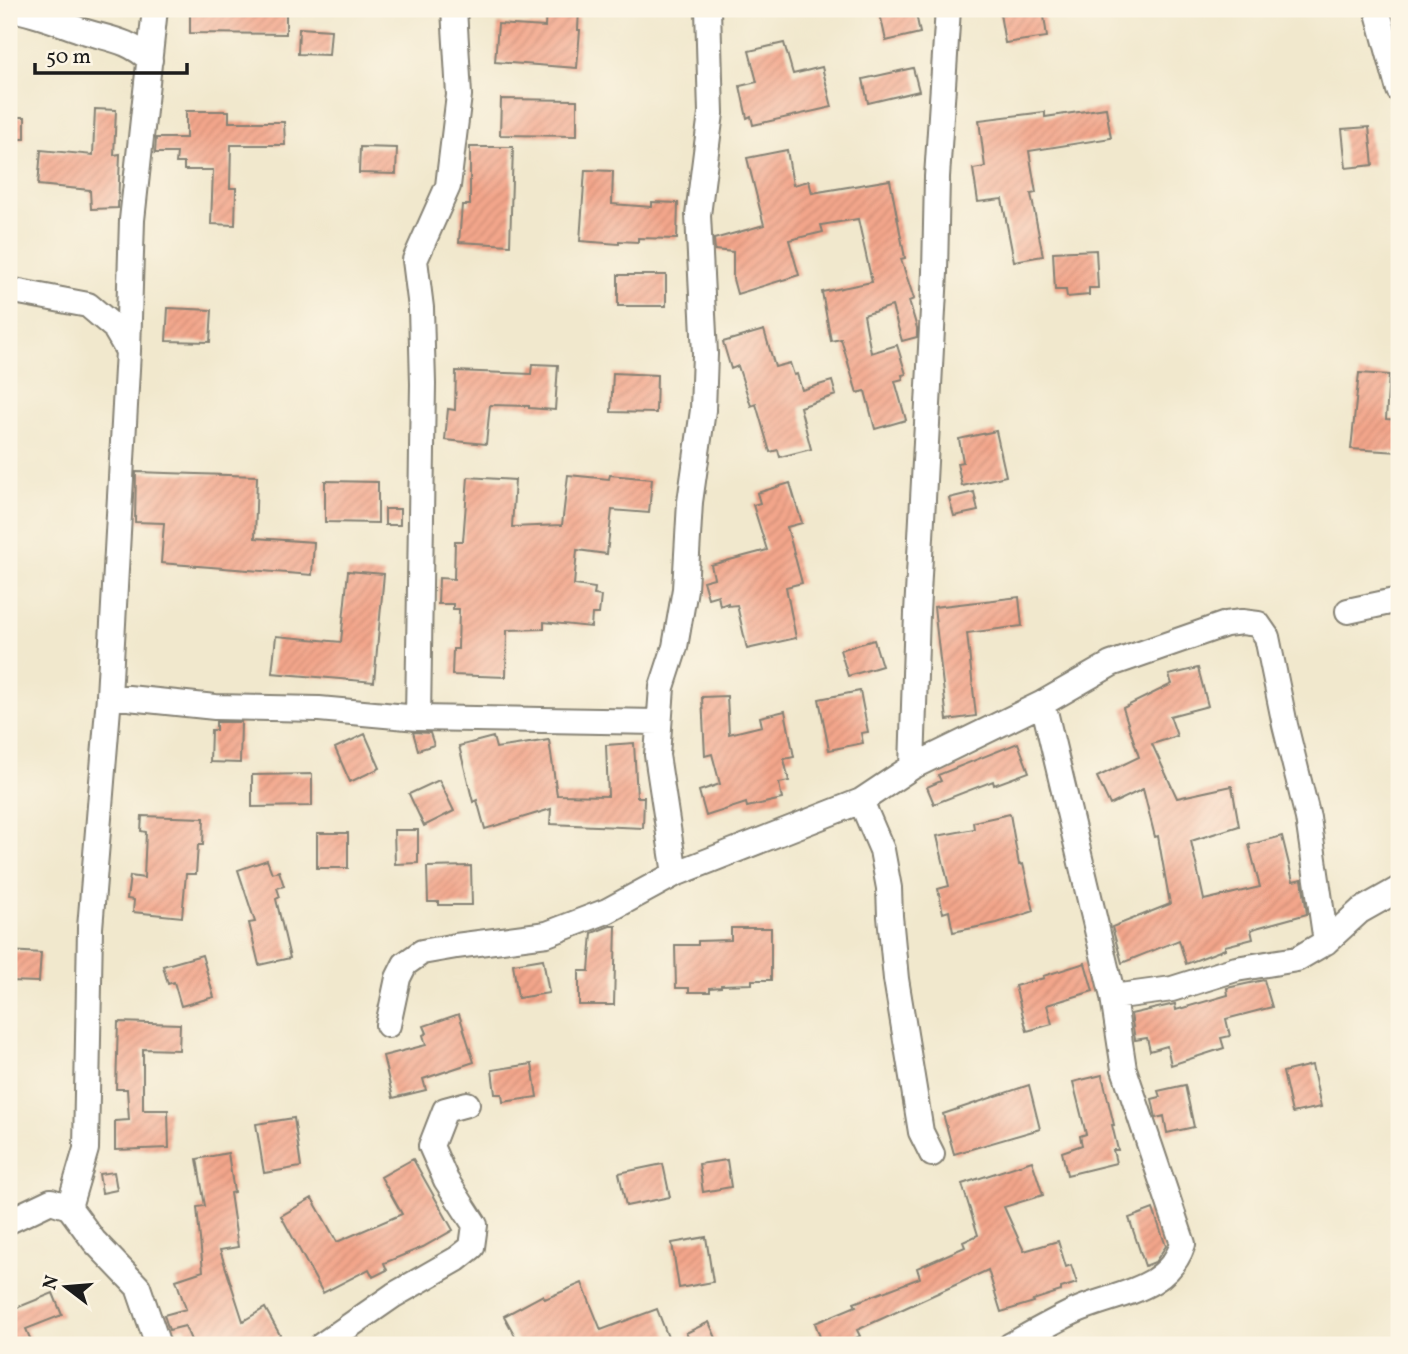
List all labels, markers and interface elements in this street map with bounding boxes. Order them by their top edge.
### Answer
scale bar [35,32,187,76]
text: 50 m [46,43,91,72]
north arrow [32,1252,102,1322]
text: N [37,1272,66,1293]

